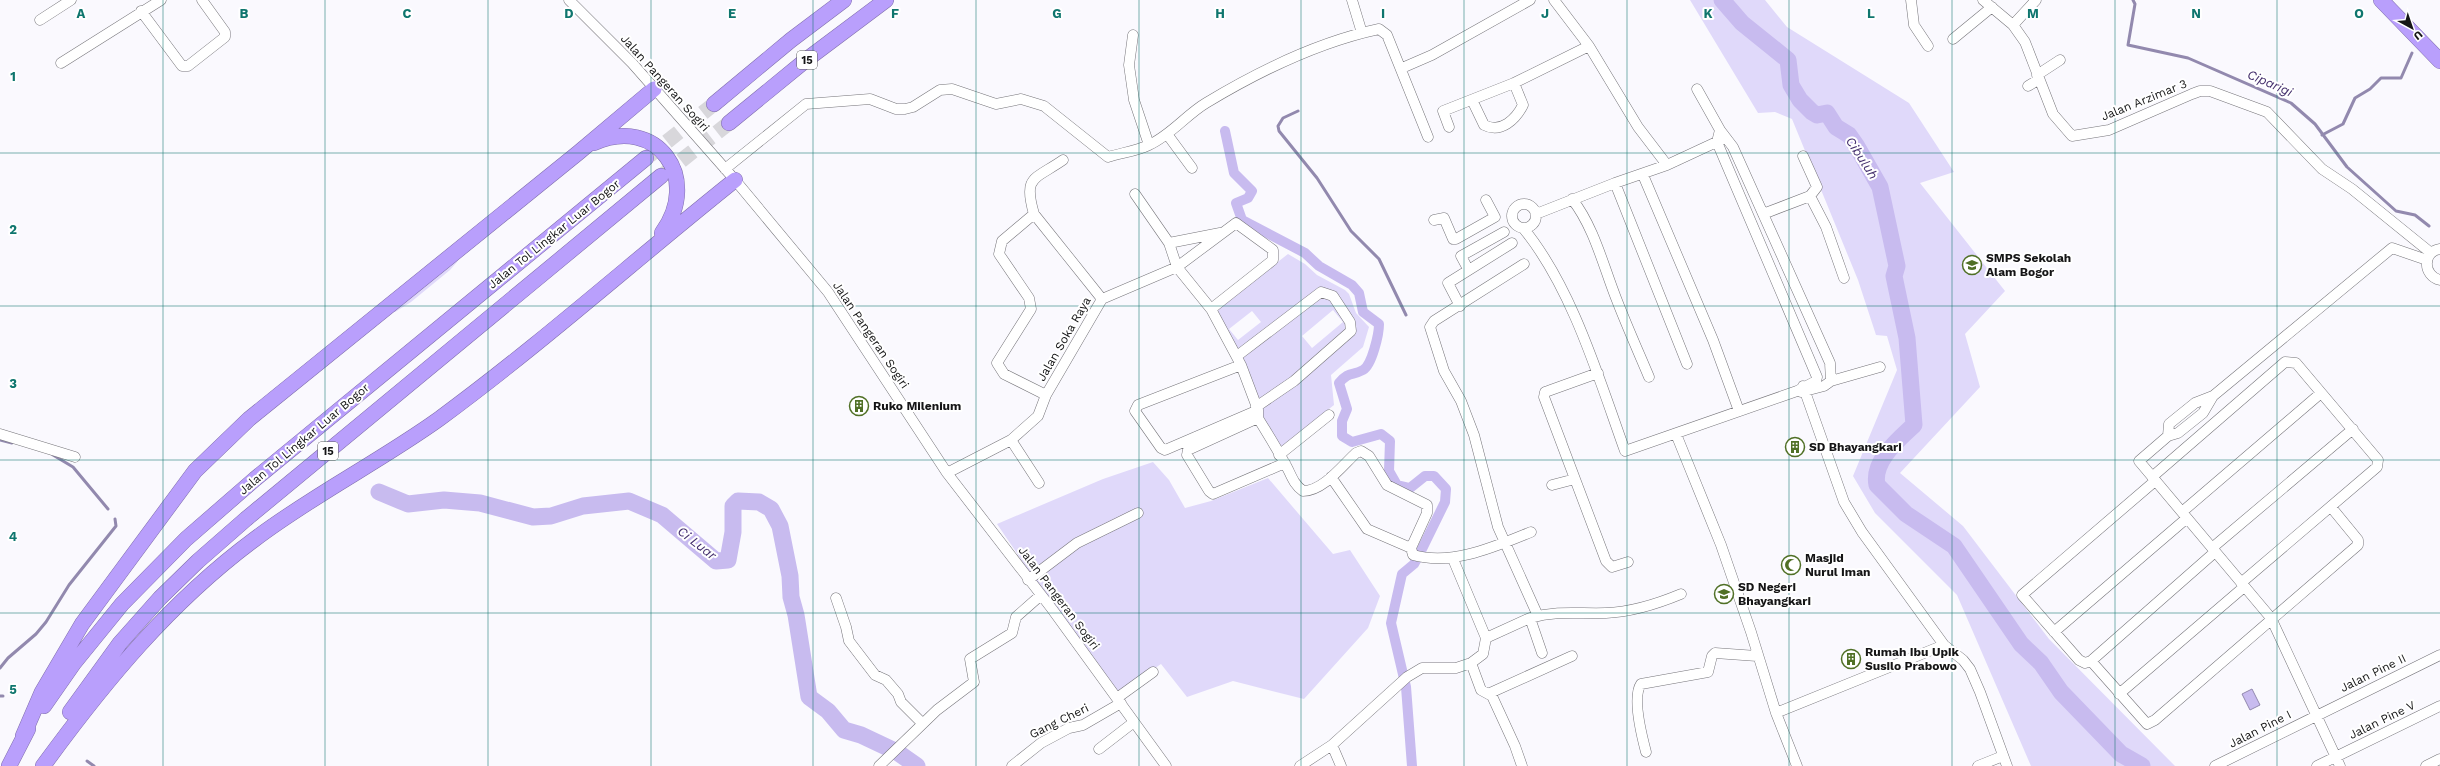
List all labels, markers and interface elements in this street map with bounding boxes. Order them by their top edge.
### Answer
text: A [77,6,86,21]
text: B [240,6,249,21]
text: C [403,6,412,21]
text: D [564,6,574,21]
text: E [728,6,736,21]
text: F [891,6,899,21]
text: G [1052,6,1062,21]
text: H [1215,6,1225,21]
text: I [1381,6,1385,21]
text: J [1541,6,1549,21]
text: K [1703,6,1713,21]
text: L [1867,6,1875,21]
text: M [2027,6,2039,21]
text: N [2191,6,2201,21]
text: O [2354,6,2364,21]
north arrow [2392,8,2432,48]
text: U [2411,28,2425,43]
street label: Jalan Pangeran Sogiri [618,32,712,134]
road number: 15 [797,51,817,69]
water label: Ciparigi [2245,66,2295,100]
text: 1 [10,69,16,84]
street label: Jalan Arzimar 3 [2099,76,2189,124]
water label: Cibuluh [1843,134,1881,182]
street label: Jalan Tol Lingkar Luar Bogor [485,176,623,291]
text: 2 [9,222,17,237]
place label: SMPS Sekolah Alam Bogor [1986,251,2071,279]
school or university icon: SMPS Sekolah Alam Bogor [1961,254,1983,276]
street label: Jalan Pangeran Sogiri [830,279,912,391]
street label: Jalan Soka Raya [1034,294,1094,384]
text: 3 [9,376,17,391]
street label: Jalan Tol Lingkar Luar Bogor [236,380,372,498]
building icon: Ruko Milenium [848,395,870,417]
place label: Ruko Milenium [873,399,961,413]
building icon: SD Bhayangkari [1784,436,1806,458]
place label: SD Bhayangkari [1809,440,1902,454]
road number: 15 [318,442,338,460]
water label: Ci Luar [675,523,720,563]
text: 4 [9,529,18,544]
street label: Jalan Pangeran Sogiri [1016,544,1102,652]
place label: Masjid Nurul Iman [1805,551,1871,579]
mosque icon: Masjid Nurul Iman [1780,554,1802,576]
place label: SD Negeri Bhayangkari [1738,580,1811,608]
school or university icon: SD Negeri Bhayangkari [1713,583,1735,605]
place label: Rumah Ibu Upik Susilo Prabowo [1865,645,1959,673]
building icon: Rumah Ibu Upik Susilo Prabowo [1840,648,1862,670]
street label: Jalan Pine II [2338,651,2408,695]
text: 5 [9,682,17,697]
street label: Jalan Pine V [2347,698,2417,742]
street label: Gang Cheri [1027,701,1091,741]
street label: Jalan Pine I [2227,707,2293,751]

